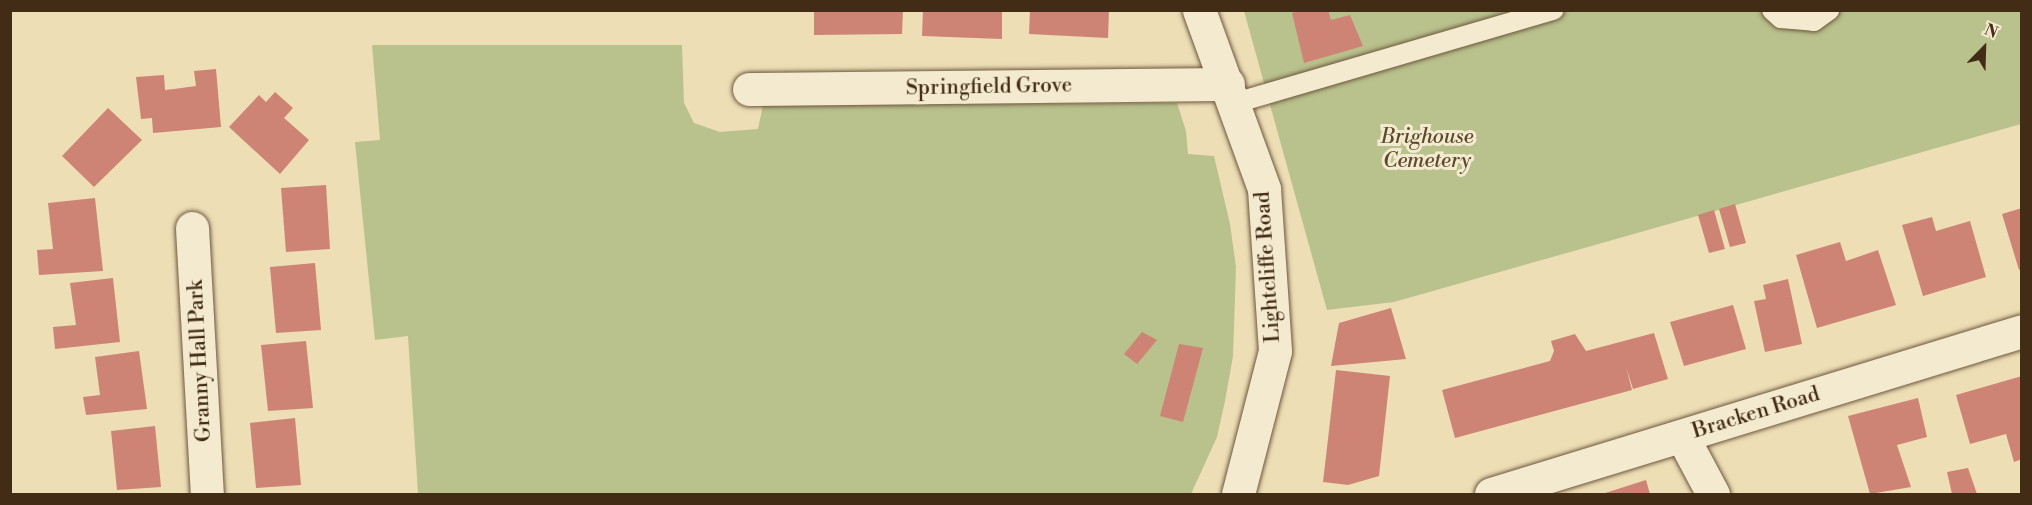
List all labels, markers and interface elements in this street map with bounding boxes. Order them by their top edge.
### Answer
north arrow [1954,18,2014,78]
text: N [1981,20,2001,43]
street label: Springfield Grove [906,73,1072,101]
park label: Brighouse Cemetery [1380,124,1474,174]
street label: Lightcliffe Road [1250,190,1286,344]
street label: Granny Hall Park [183,279,217,443]
street label: Bracken Road [1689,382,1823,444]

